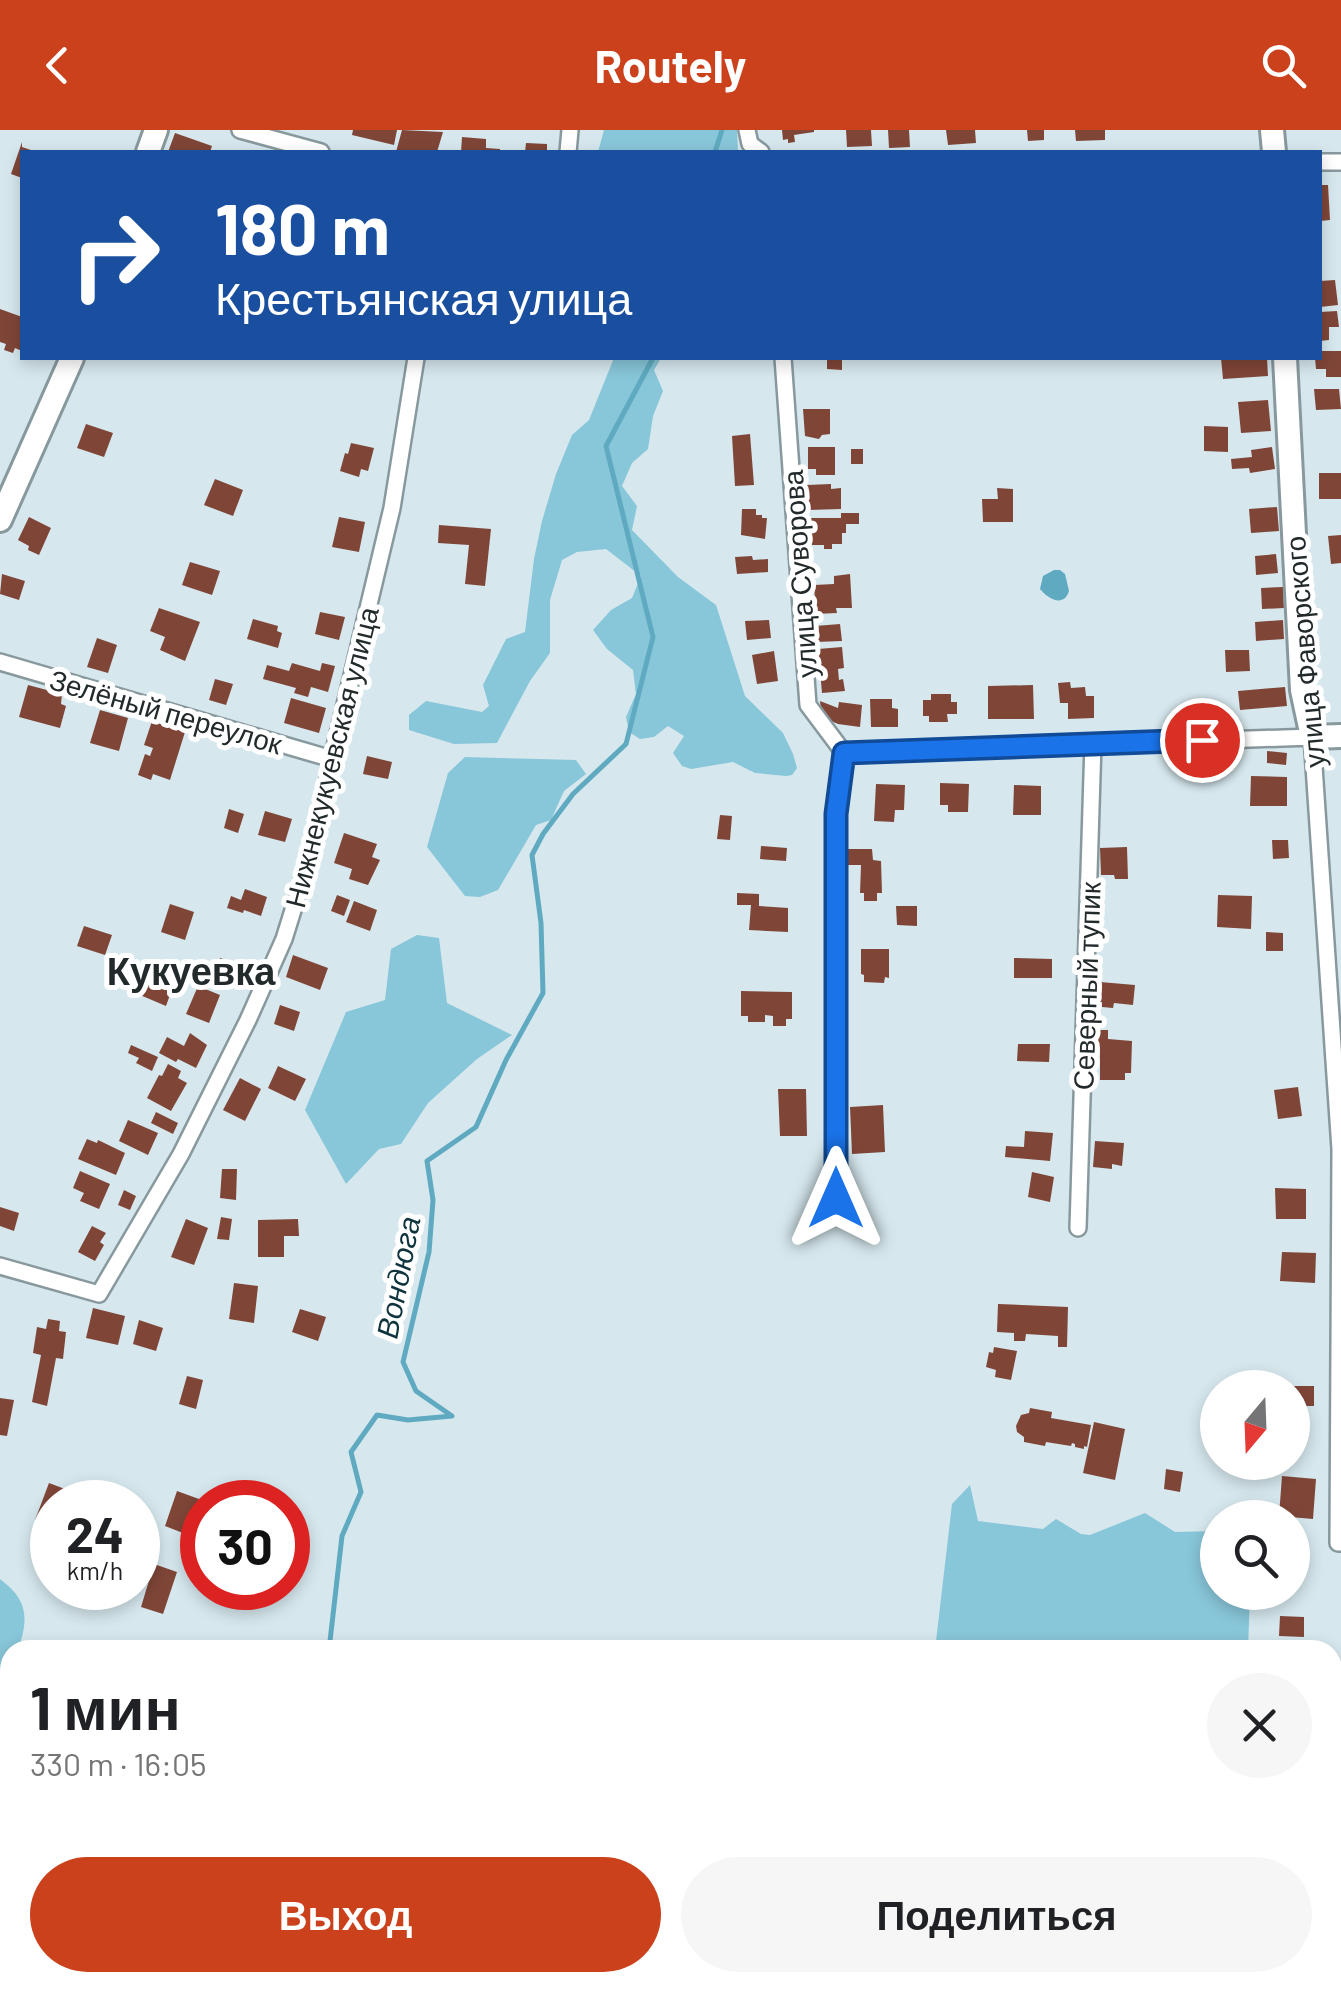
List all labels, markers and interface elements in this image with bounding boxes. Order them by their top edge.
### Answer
icon: back [30,38,85,93]
text: Routely [595,38,746,92]
icon: search [1256,38,1311,93]
text: 180 m [215,185,390,269]
icon: right [50,190,180,320]
text: Крестьянская улица [215,270,632,324]
street label: улица Суворова [775,469,823,679]
street label: улица Фаворского [1277,535,1331,769]
street label: Нижнекукуевская улица [277,603,385,911]
street label: Зелёный переулок [46,662,287,761]
pin [1160,698,1245,783]
icon: arrive [1175,713,1230,768]
street label: Северный тупик [1065,880,1107,1091]
district label: Кукуевка [107,947,276,993]
position arrow [784,1146,888,1250]
water label: Вондюга [368,1213,426,1341]
north arrow [1200,1370,1310,1480]
map controls [1200,1370,1310,1610]
speed limit sign: 30 [180,1480,310,1610]
button: search [1200,1500,1310,1610]
text: 24 [66,1503,124,1563]
text: km/h [67,1555,123,1585]
text: 1 мин [30,1670,181,1742]
button: close [1207,1673,1312,1778]
text: 330 m · 16:05 [30,1744,206,1782]
button: Выход [30,1857,661,1972]
button: Поделиться [681,1857,1312,1972]

